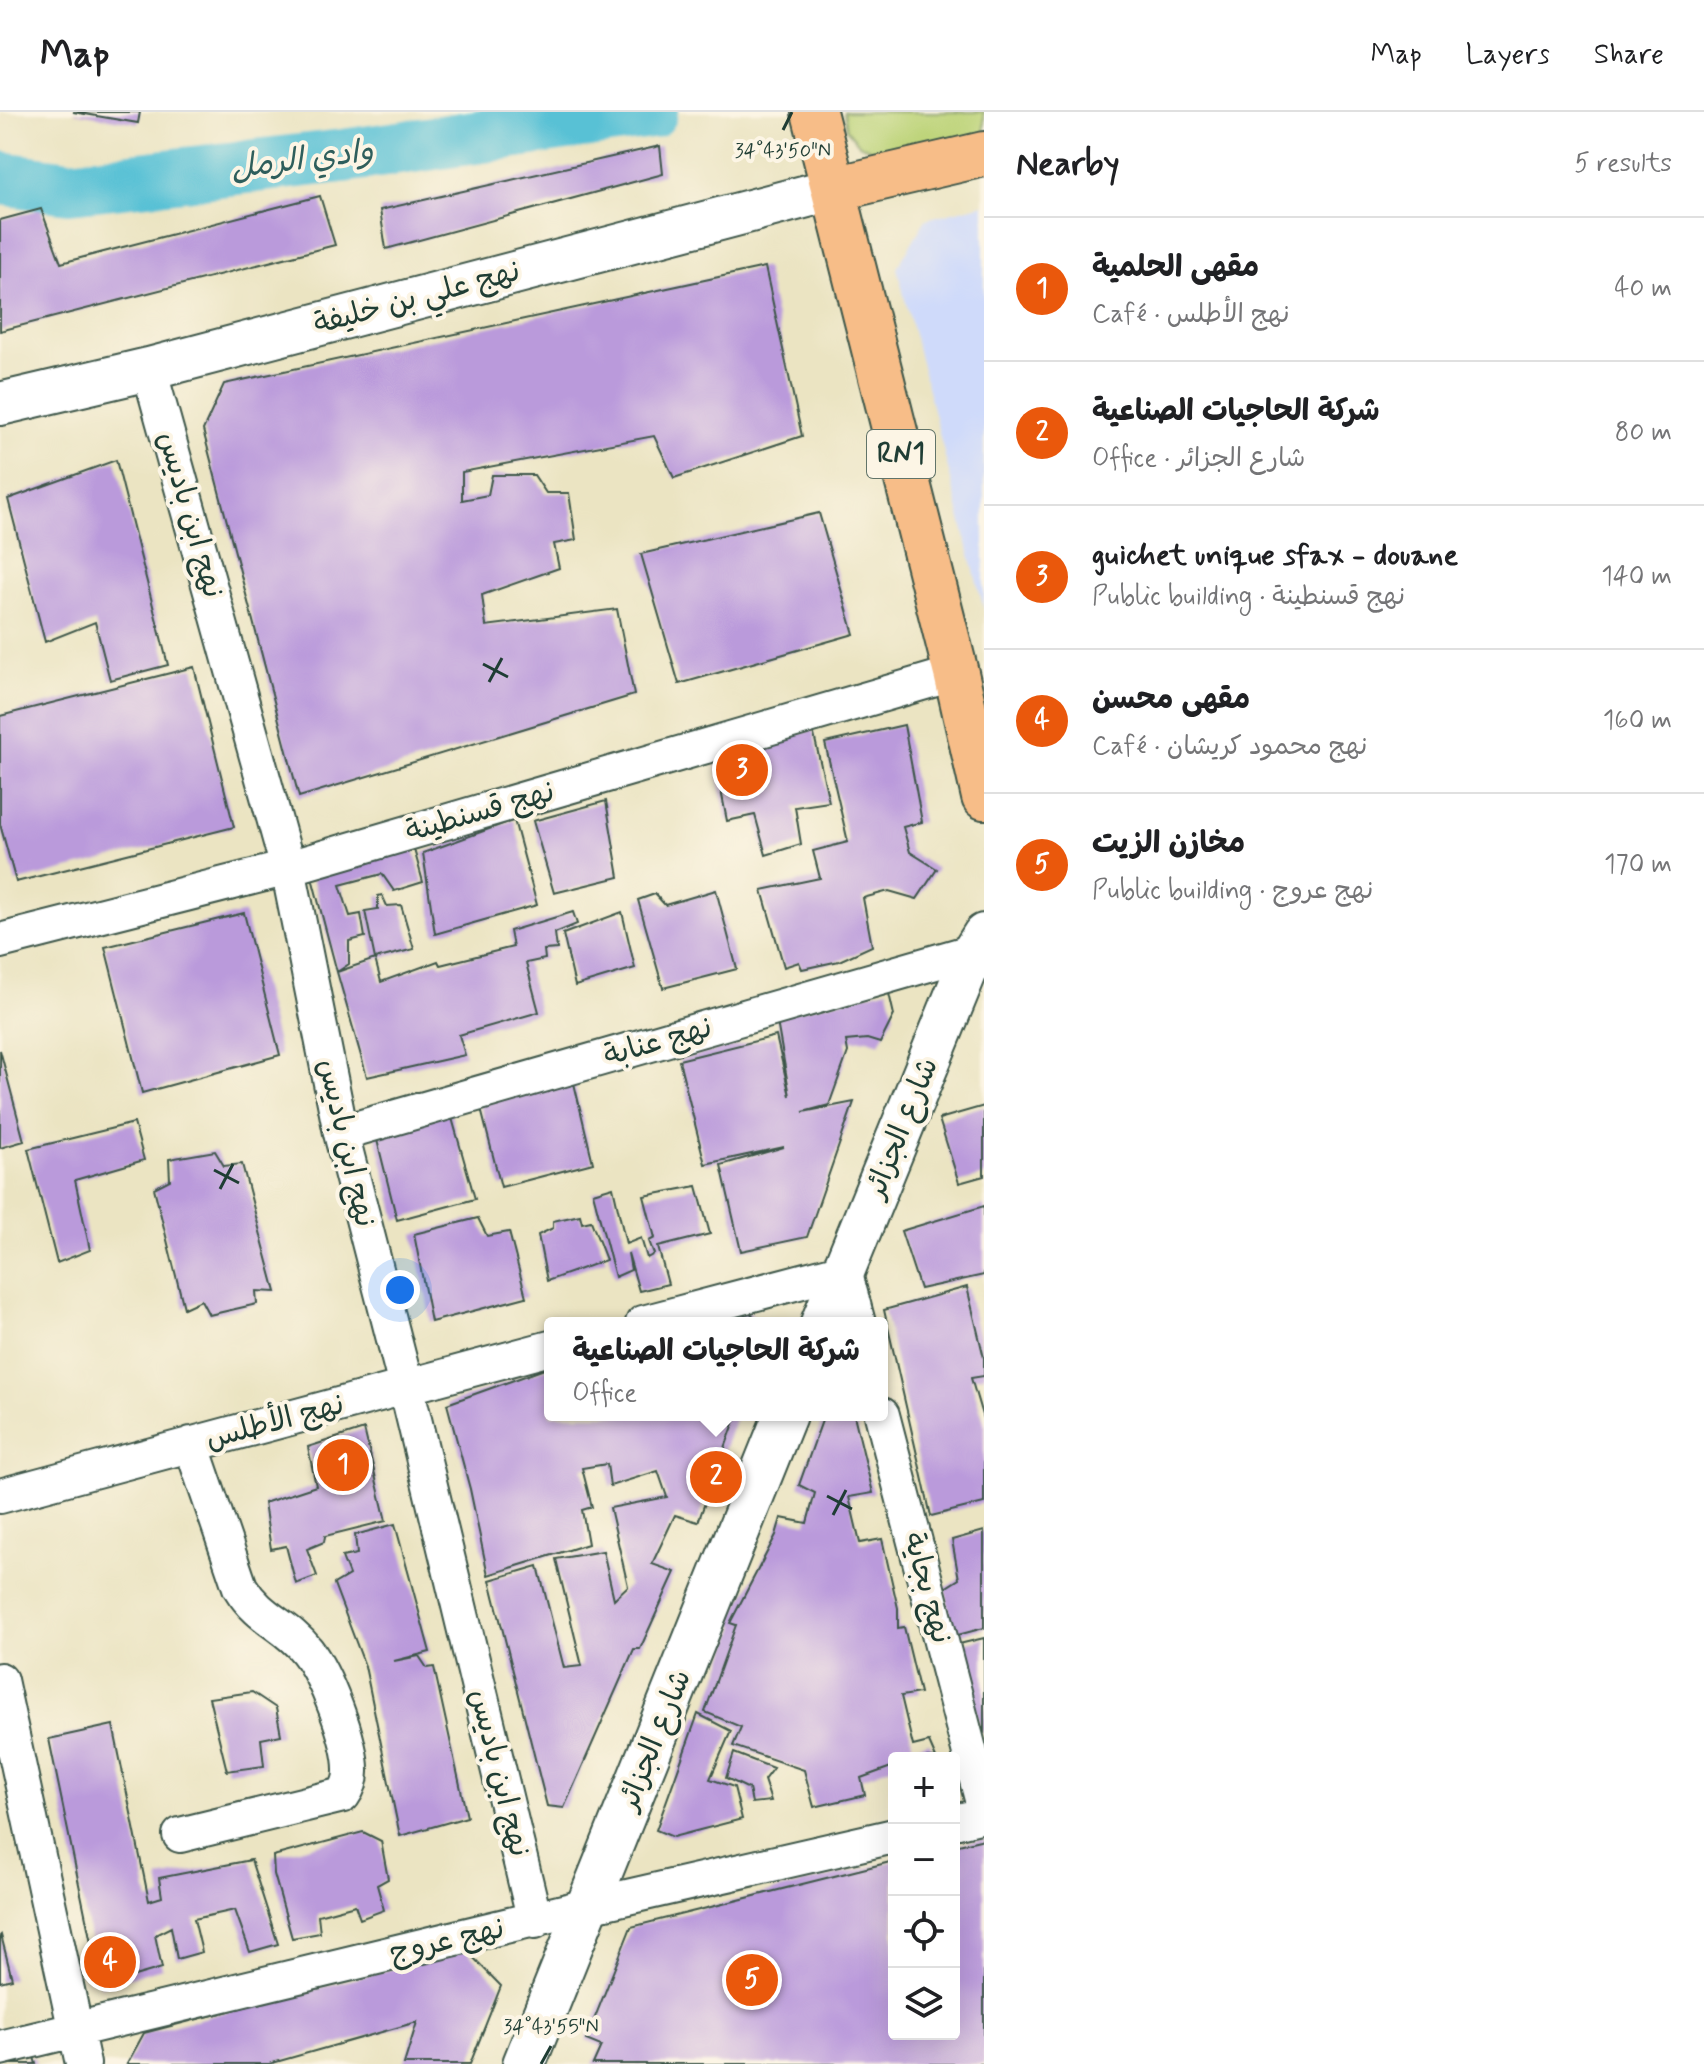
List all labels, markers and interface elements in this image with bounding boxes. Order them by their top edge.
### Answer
text: Map [40,31,110,80]
text: Map [1371,37,1422,74]
text: Layers [1466,37,1550,74]
text: Share [1594,37,1664,74]
water label: وادي الرمل [229,130,376,190]
text: 34°43'50"N [735,138,831,165]
text: Nearby [1016,142,1120,187]
text: 5 results [1574,147,1672,181]
text: مقهى الحلمية [1092,248,1259,287]
street label: نهج علي بن خليفة [309,252,526,349]
text: 1 [1036,272,1048,306]
text: 40 m [1614,272,1672,306]
text: Café · نهج الأطلس [1092,298,1290,332]
text: شركة الحاجيات الصناعية [1092,392,1380,431]
text: 2 [1036,416,1048,450]
text: 80 m [1615,416,1672,450]
street label: نهج ابن باديس [148,427,232,603]
road number: RN1 [867,430,935,478]
text: Office · شارع الجزائر [1092,442,1305,476]
text: guichet unique sfax - douane [1092,536,1458,575]
text: 3 [1036,560,1048,594]
text: 140 m [1601,560,1672,594]
text: Public building · نهج قسنطينة [1092,580,1405,614]
text: مقهى محسن [1092,680,1250,719]
text: 4 [1034,704,1050,738]
text: 160 m [1603,704,1672,738]
text: Café · نهج محمود كريشان [1092,730,1367,764]
pin: 3 [716,740,768,800]
street label: نهج قسنطينة [401,772,559,852]
text: مخازن الزيت [1092,824,1245,863]
text: 5 [1034,848,1050,882]
text: 170 m [1604,848,1672,882]
text: Public building · نهج عروج [1092,874,1373,908]
street label: نهج عنابة [599,1008,717,1076]
street label: شارع الجزائر [855,1052,948,1207]
street label: نهج ابن باديس [308,1055,384,1231]
your location [380,1270,420,1310]
popup [544,1317,888,1421]
text: شركة الحاجيات الصناعية [572,1332,860,1371]
text: Office [572,1377,637,1411]
street label: نهج الأطلس [201,1383,348,1459]
pin: 1 [317,1435,369,1495]
pin: 2 [690,1447,742,1507]
street label: نهج بجاية [893,1528,961,1648]
street label: شارع الجزائر [608,1664,701,1819]
street label: نهج ابن باديس [459,1685,539,1861]
map controls [888,1752,960,2040]
button: + [888,1752,960,1824]
button: − [888,1824,960,1896]
button: locate [888,1896,960,1968]
street label: نهج عروج [386,1909,508,1973]
pin: 4 [84,1932,136,1992]
pin: 5 [726,1950,778,2010]
button: layers [888,1968,960,2040]
text: 34°43'55"N [503,2014,599,2041]

